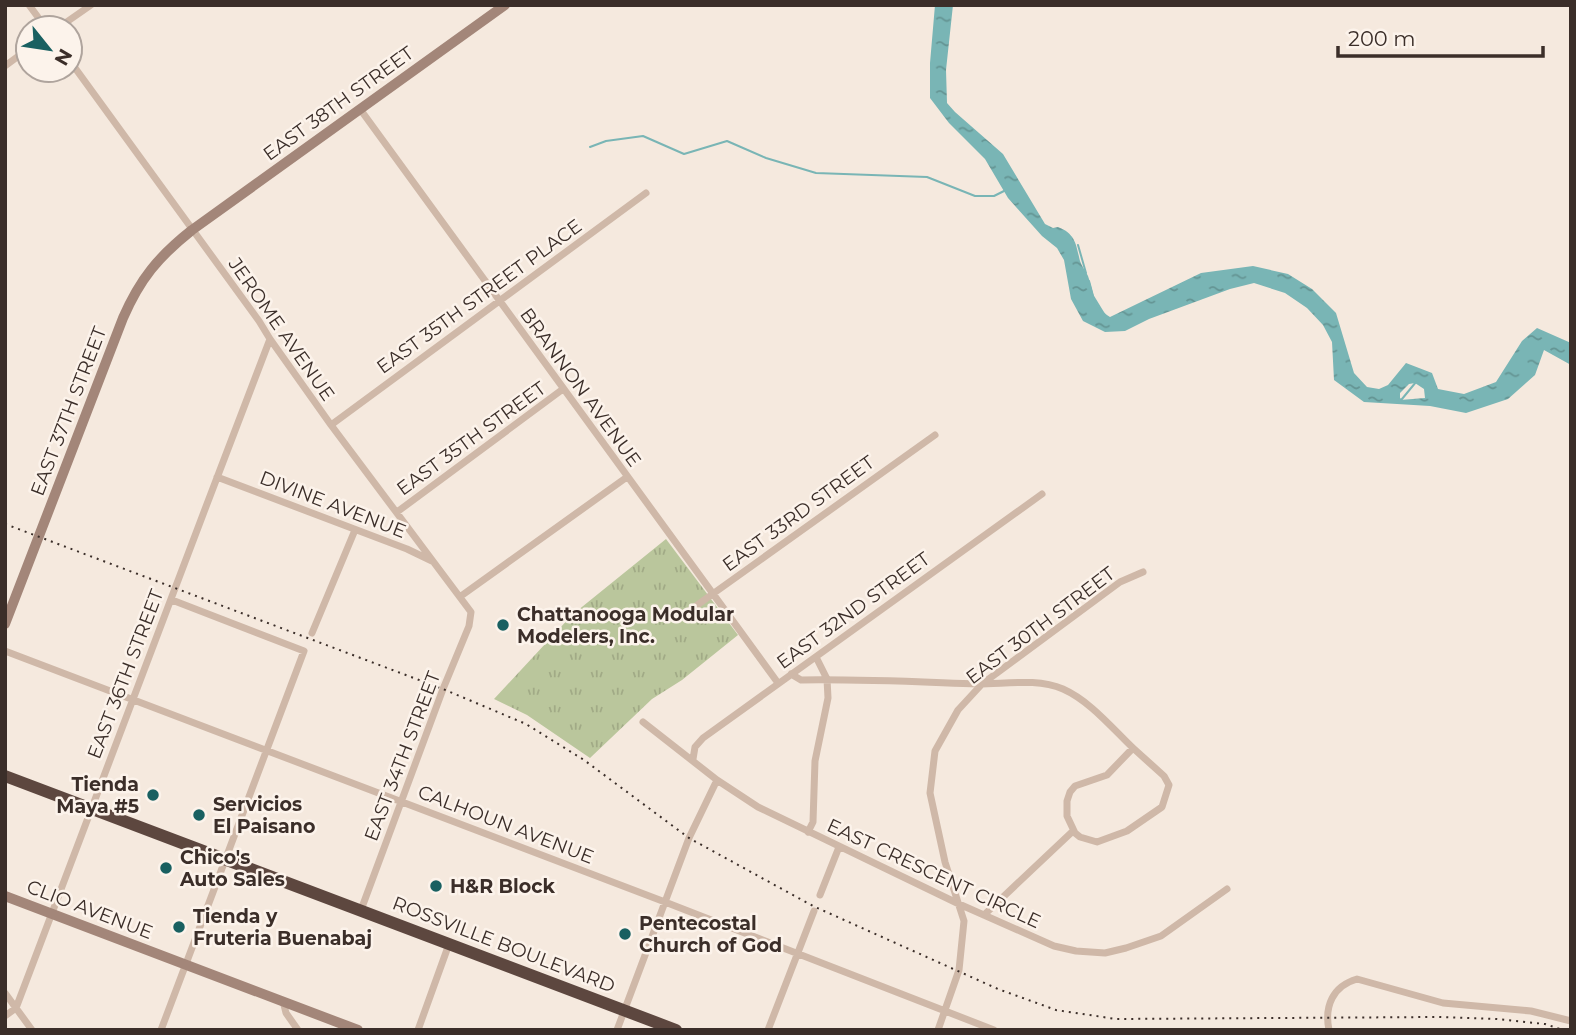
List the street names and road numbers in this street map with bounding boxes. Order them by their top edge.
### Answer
street label: EAST 38TH STREET [259,41,418,166]
street label: EAST 35TH STREET PLACE [372,214,586,379]
street label: JEROME AVENUE [223,252,340,405]
street label: BRANNON AVENUE [515,303,646,471]
street label: EAST 37TH STREET [26,323,111,499]
street label: EAST 35TH STREET [392,377,550,500]
street label: EAST 33RD STREET [718,451,879,576]
street label: DIVINE AVENUE [256,466,409,543]
street label: EAST 32ND STREET [772,547,934,674]
street label: EAST 30TH STREET [961,562,1119,689]
street label: EAST 36TH STREET [83,586,168,762]
street label: EAST 34TH STREET [360,668,445,844]
street label: CALHOUN AVENUE [415,780,597,869]
street label: EAST CRESCENT CIRCLE [823,814,1044,933]
street label: CLIO AVENUE [24,875,156,944]
street label: ROSSVILLE BOULEVARD [389,891,618,998]

